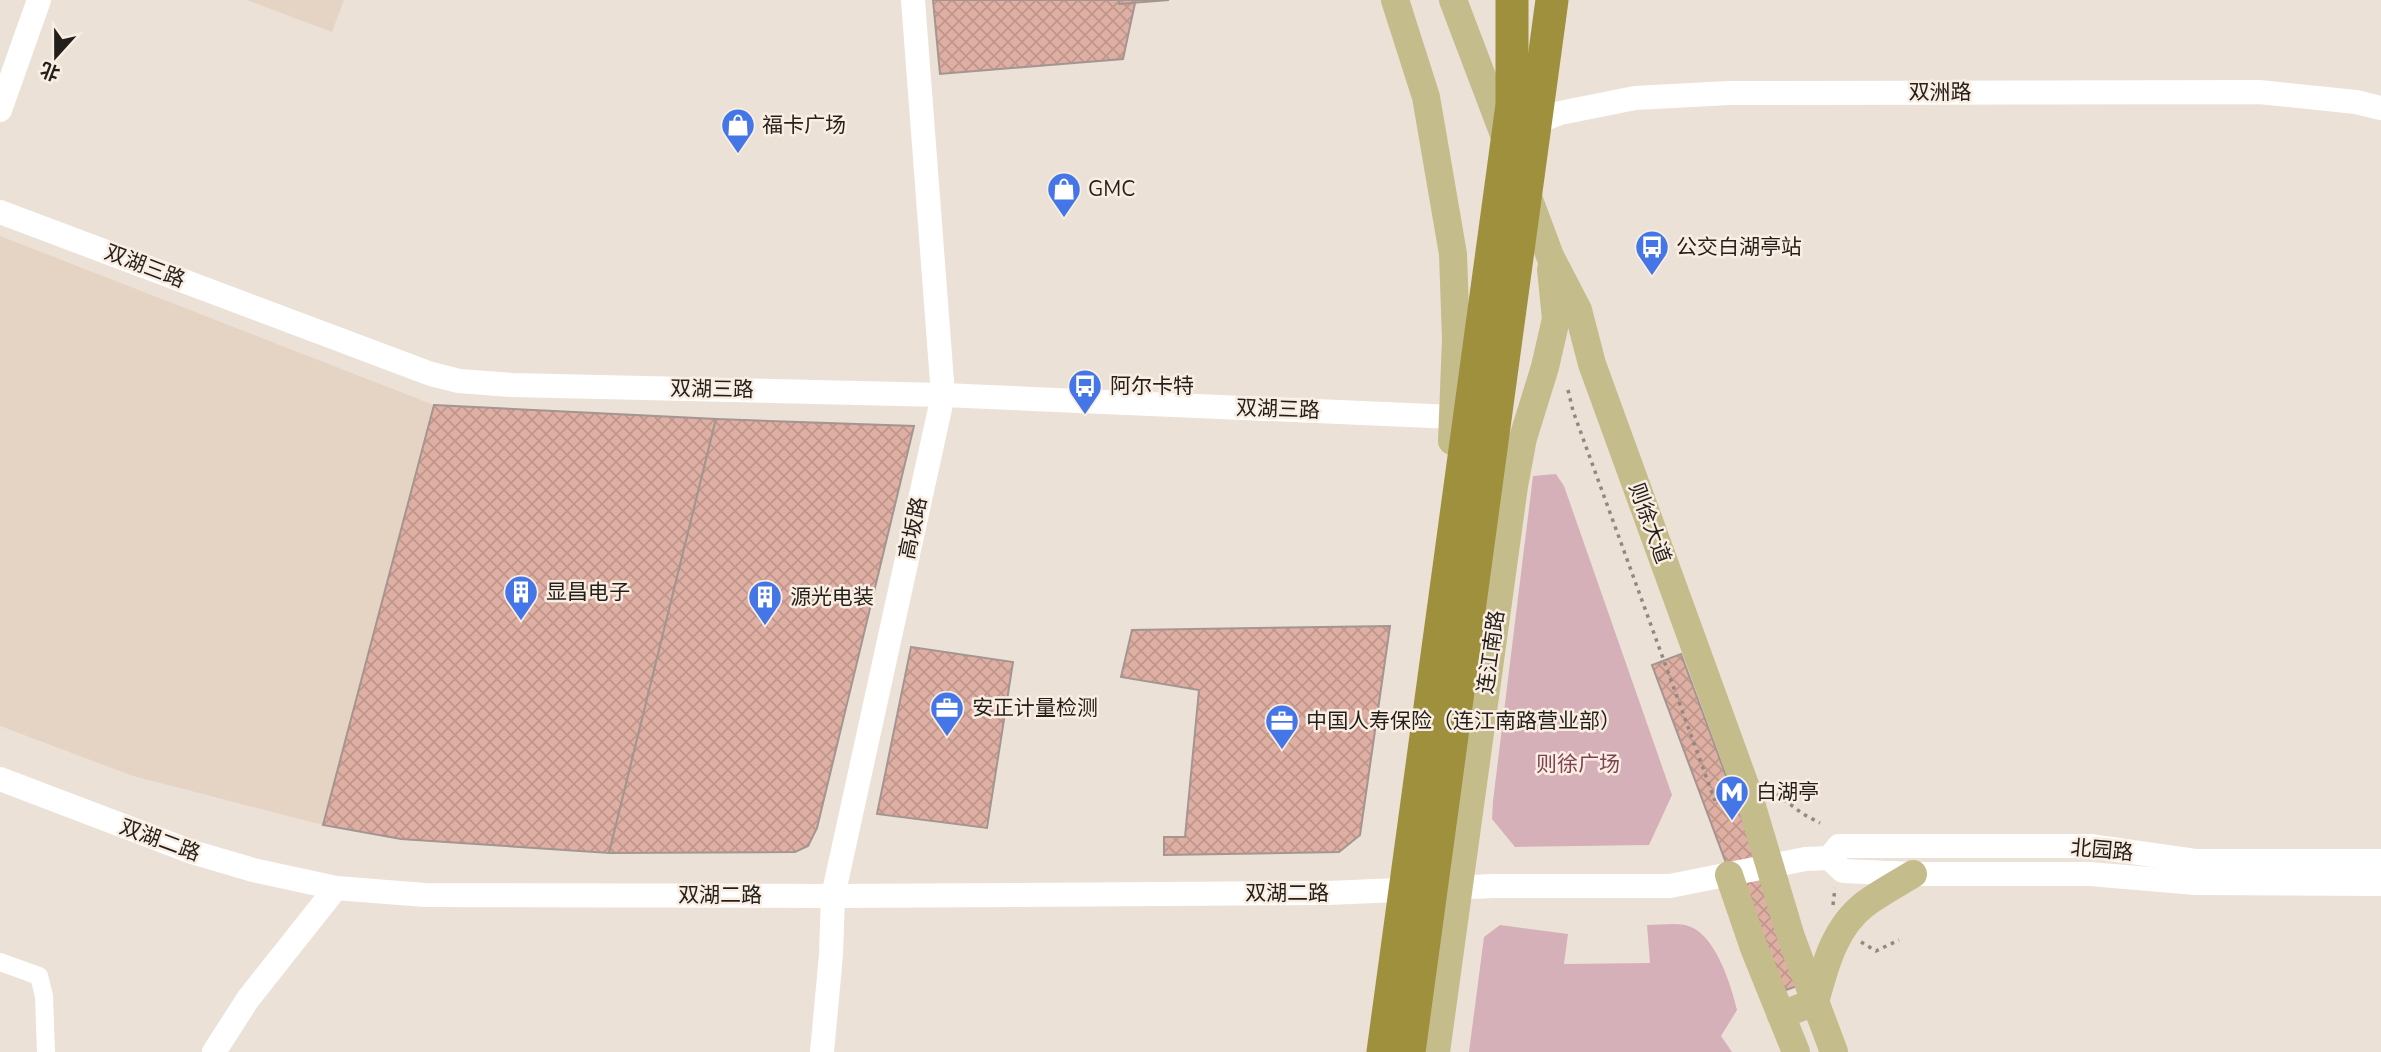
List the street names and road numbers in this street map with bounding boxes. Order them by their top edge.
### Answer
street label: 双洲路 [1909,78,1972,106]
street label: 双湖三路 [101,238,189,294]
street label: 双湖三路 [670,374,754,404]
street label: 双湖三路 [1236,394,1320,424]
street label: 则徐大道 [1622,479,1678,567]
street label: 高坂路 [893,494,933,562]
street label: 连江南路 [1471,608,1511,696]
street label: 双湖二路 [116,812,204,868]
street label: 北园路 [2069,833,2135,867]
street label: 双湖二路 [1245,879,1329,907]
street label: 双湖二路 [678,881,762,909]

